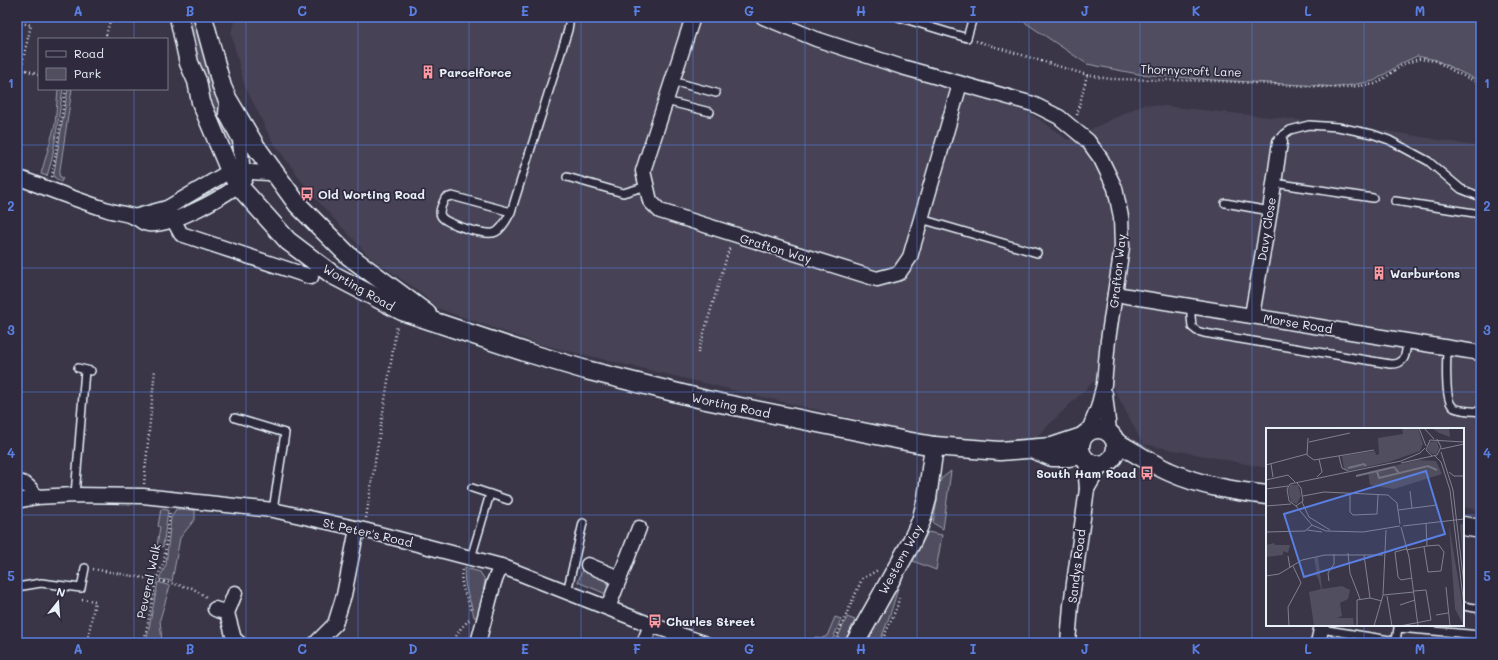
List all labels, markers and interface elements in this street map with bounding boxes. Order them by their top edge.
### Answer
text: A [73,2,83,19]
text: B [186,2,195,19]
text: C [297,2,307,19]
text: D [408,2,418,19]
text: E [521,2,529,19]
text: F [633,2,641,19]
text: G [744,2,754,19]
text: H [856,2,866,19]
text: I [970,2,977,19]
text: J [1081,2,1089,19]
text: K [1192,2,1201,19]
text: L [1304,2,1312,19]
text: M [1415,2,1425,19]
legend [38,38,168,90]
text: Road [74,45,104,61]
street label: Thornycroft Lane [1140,60,1242,80]
building icon: Parcelforce [420,64,436,80]
place label: Parcelforce [439,64,511,80]
text: Park [74,65,101,81]
text: 1 [8,74,14,91]
text: 1 [1484,74,1490,91]
bus stop icon: Old Worting Road [299,186,315,202]
place label: Old Worting Road [318,186,425,202]
street label: Davy Close [1253,196,1279,262]
text: 2 [7,197,15,214]
text: 2 [1483,197,1491,214]
street label: Grafton Way [738,229,814,267]
street label: Grafton Way [1105,233,1129,309]
street label: Worting Road [320,260,398,314]
building icon: Warburtons [1371,265,1387,281]
place label: Warburtons [1390,265,1460,281]
street label: Morse Road [1262,310,1334,336]
text: 3 [7,321,15,338]
text: 3 [1483,321,1491,338]
street label: Worting Road [690,389,772,421]
inset map [1266,428,1464,626]
text: 4 [7,444,15,461]
text: 4 [1483,444,1491,461]
place label: South Ham Road [1036,465,1136,481]
bus stop icon: South Ham Road [1139,465,1155,481]
street label: St Peter's Road [322,514,415,550]
street label: Western Way [874,521,926,597]
street label: Sandys Road [1064,528,1089,604]
street label: Peveral Walk [132,542,164,620]
text: 5 [7,567,15,584]
text: 5 [1483,567,1491,584]
north arrow [38,582,78,622]
text: N [55,584,67,600]
bus stop icon: Charles Street [647,613,663,629]
place label: Charles Street [666,613,755,629]
text: A [73,640,83,657]
text: B [186,640,195,657]
text: C [297,640,307,657]
text: D [408,640,418,657]
text: E [521,640,529,657]
text: F [633,640,641,657]
text: G [744,640,754,657]
text: H [856,640,866,657]
text: I [970,640,977,657]
text: J [1081,640,1089,657]
text: K [1192,640,1201,657]
text: L [1304,640,1312,657]
text: M [1415,640,1425,657]

